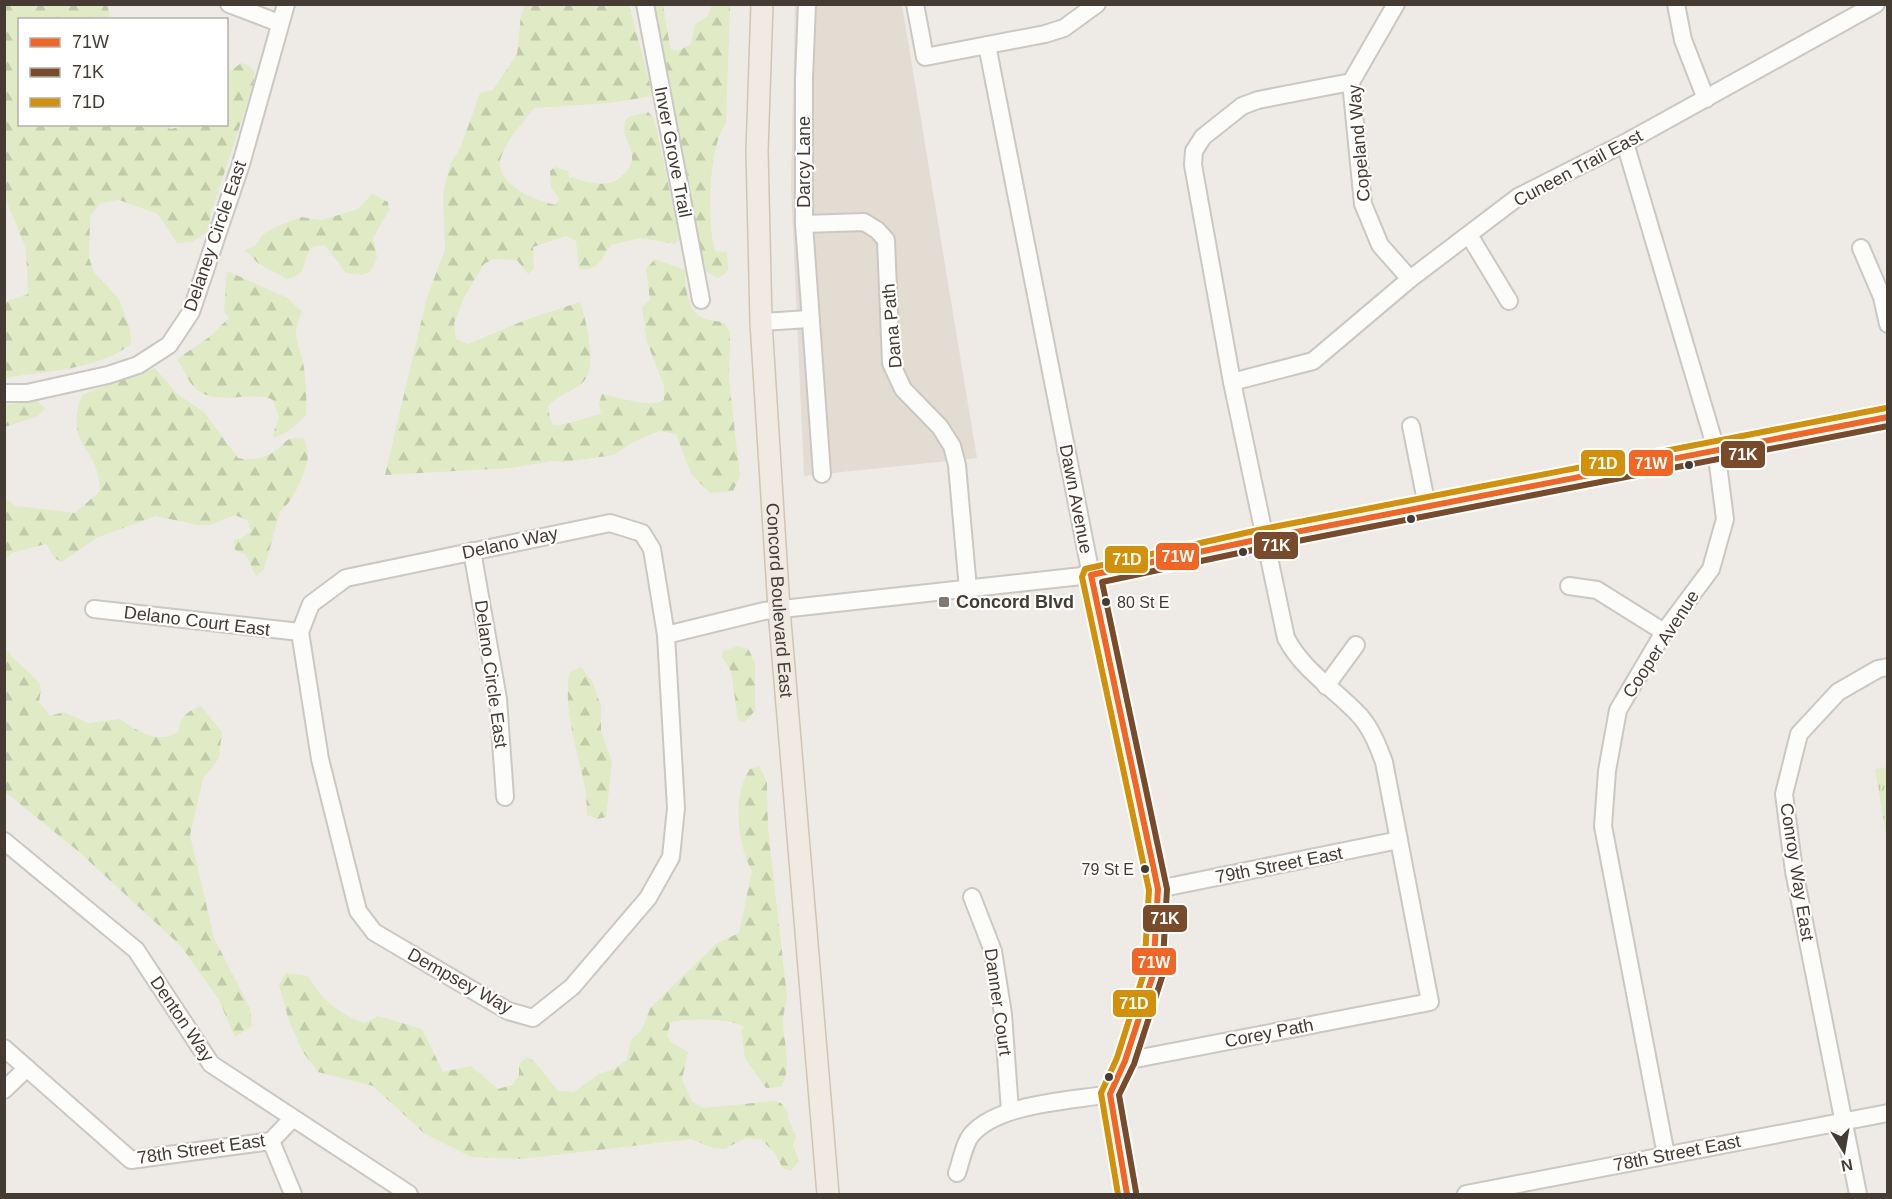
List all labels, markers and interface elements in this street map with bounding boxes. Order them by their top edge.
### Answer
legend [18,18,228,126]
text: 71W [72,32,109,52]
text: 71K [72,62,104,82]
street label: Copeland Way [1344,84,1374,202]
street label: Inver Grove Trail [650,85,696,219]
text: 71D [72,92,105,112]
street label: Darcy Lane [794,116,814,208]
street label: Cuneen Trail East [1510,126,1646,210]
street label: Delaney Circle East [180,158,250,314]
street label: Dana Path [878,283,906,369]
line badge: 71K [1720,440,1766,469]
street label: Dawn Avenue [1056,443,1096,555]
text: 71K [1728,446,1758,463]
line badge: 71D [1580,449,1626,477]
line badge: 71W [1628,449,1674,477]
text: 71D [1588,455,1618,472]
text: 71W [1635,455,1668,472]
unlabelled marker [1683,459,1695,471]
street label: Concord Boulevard East [762,502,796,698]
unlabelled marker [1405,513,1417,525]
street label: Delano Way [460,523,560,563]
line badge: 71K [1253,531,1299,560]
text: 71K [1261,537,1291,554]
line badge: 71W [1155,542,1200,571]
line badge: 71D [1104,545,1149,574]
unlabelled marker [1237,546,1249,558]
text: 71W [1162,548,1195,565]
text: 71D [1112,551,1142,568]
street label: Cooper Avenue [1619,587,1703,701]
place label: Concord Blvd [956,592,1074,612]
place label: 80 St E [1117,594,1169,611]
marker: Concord Blvd [937,595,951,609]
marker: 80 St E [1100,596,1112,608]
street label: Delano Circle East [471,599,511,749]
street label: Delano Court East [123,602,271,640]
street label: Conroy Way East [1776,802,1818,942]
street label: 79th Street East [1214,843,1344,887]
place label: 79 St E [1082,861,1134,878]
marker: 79 St E [1139,863,1151,875]
line badge: 71K [1142,904,1188,933]
text: 71K [1150,910,1180,927]
street label: Dempsey Way [404,944,516,1018]
street label: Danner Court [981,947,1015,1057]
line badge: 71W [1131,947,1177,976]
text: 71W [1138,954,1171,971]
street label: Denton Way [146,973,218,1065]
line badge: 71D [1112,989,1157,1018]
text: 71D [1119,995,1149,1012]
street label: Corey Path [1223,1015,1315,1051]
unlabelled marker [1103,1071,1115,1083]
north arrow [1814,1121,1874,1181]
street label: 78th Street East [136,1130,266,1168]
street label: 78th Street East [1612,1131,1742,1175]
text: N [1839,1156,1854,1175]

